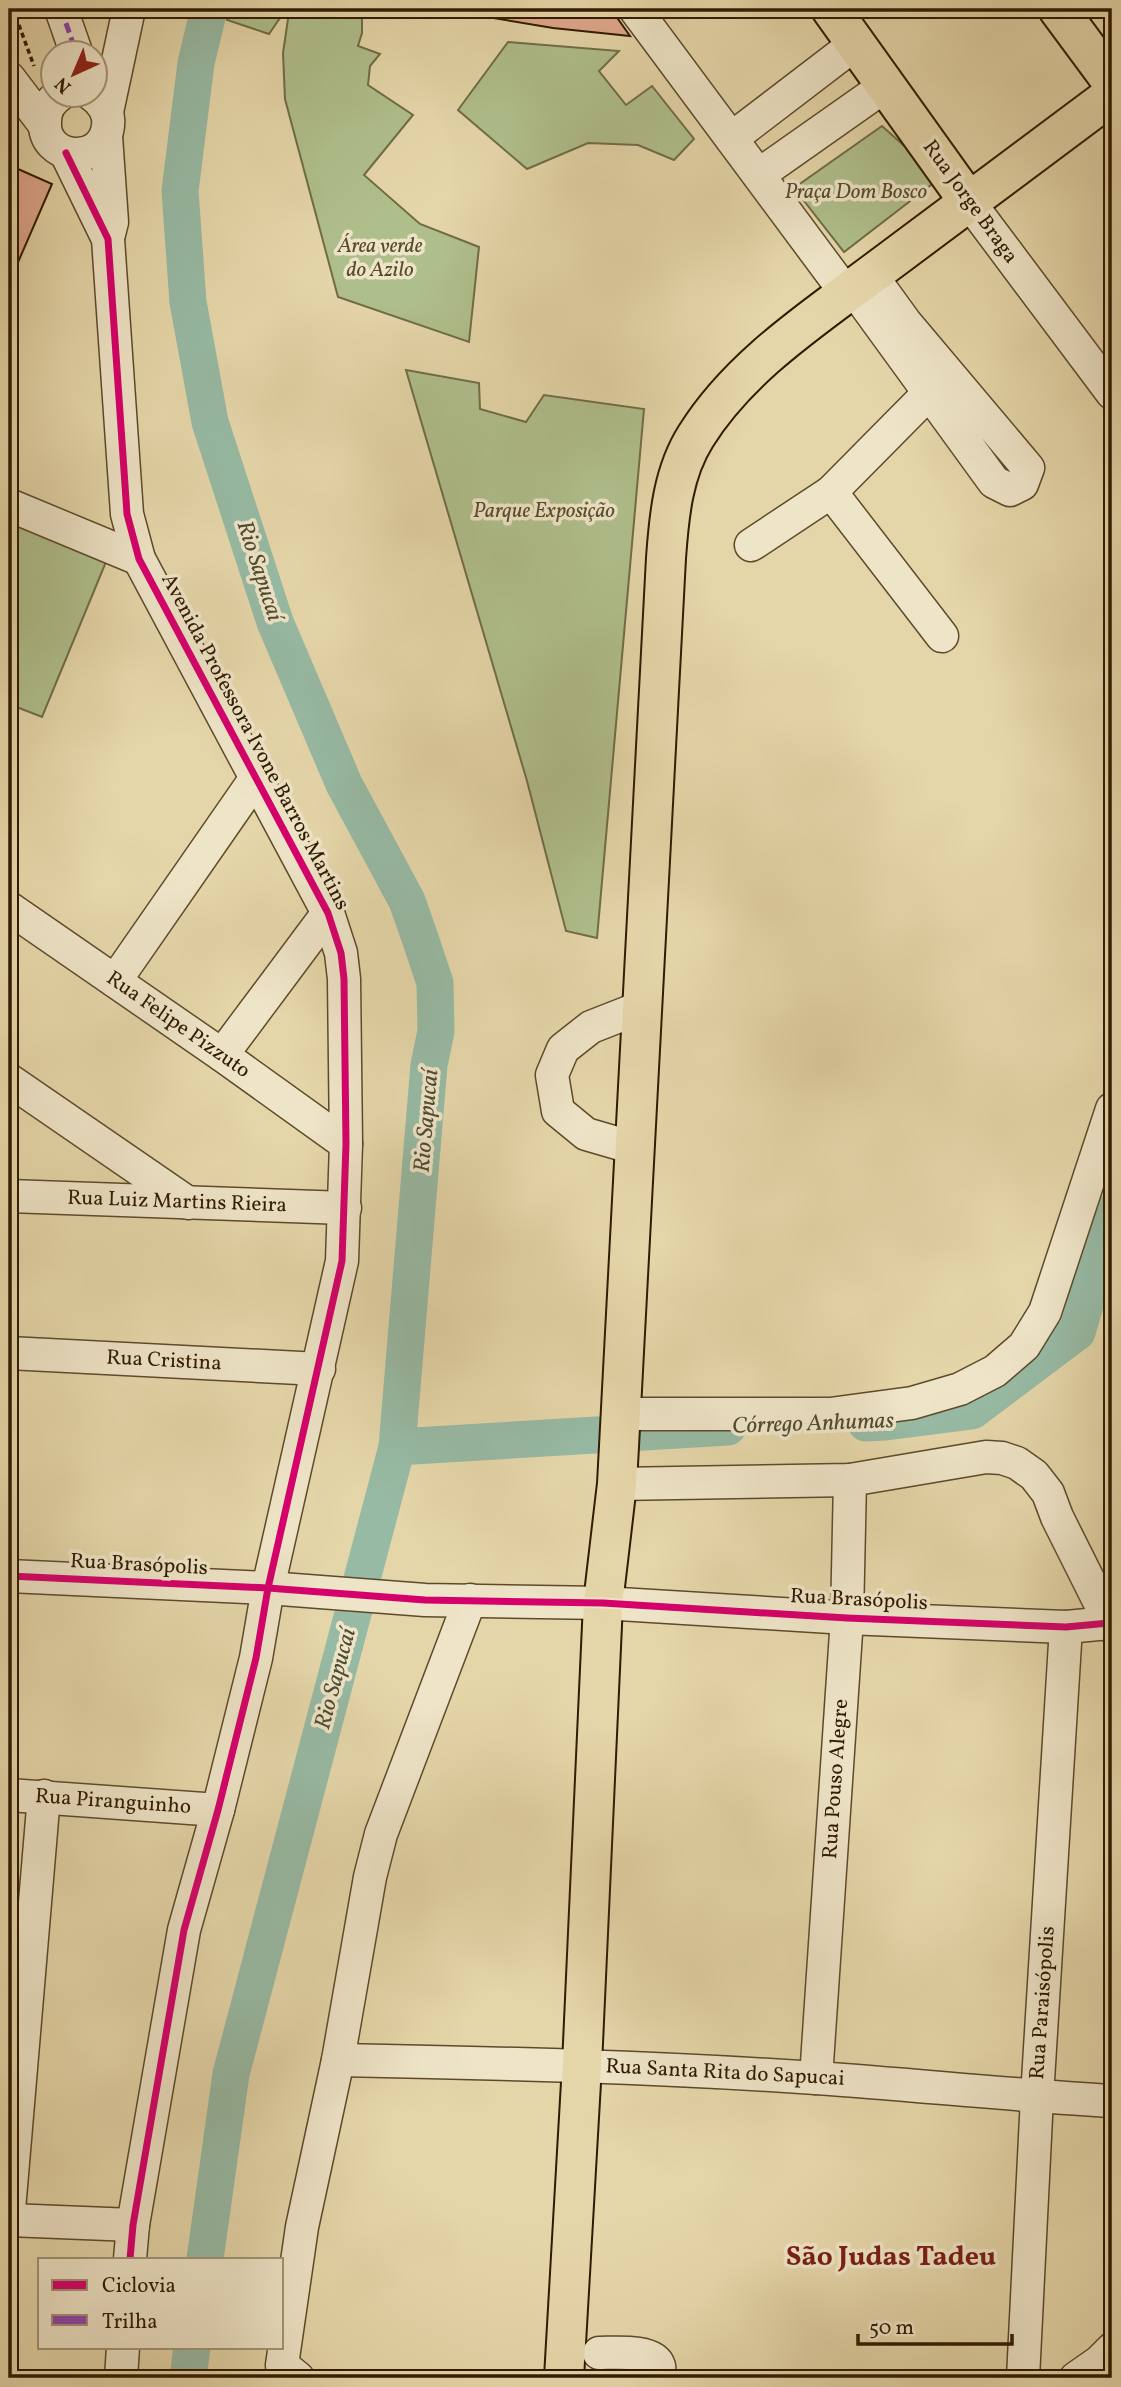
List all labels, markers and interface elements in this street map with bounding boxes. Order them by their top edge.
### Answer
north arrow [38,38,108,108]
text: N [49,71,78,99]
street label: Rua Jorge Braga [915,134,1025,270]
park label: Praça Dom Bosco [785,178,928,207]
park label: Área verde do Azilo [337,232,423,285]
park label: Parque Exposição [473,497,615,526]
water label: Rio Sapucaí [228,517,291,627]
street label: Avenida Professora Ivone Barros Martins [154,569,356,915]
street label: Rua Felipe Pizzuto [100,964,256,1086]
water label: Rio Sapucaí [407,1066,448,1174]
street label: Rua Luiz Martins Rieira [67,1184,287,1220]
street label: Rua Cristina [106,1344,222,1378]
water label: Córrego Anhumas [731,1405,895,1443]
street label: Rua Brasópolis [69,1547,209,1583]
street label: Rua Brasópolis [789,1582,929,1618]
water label: Rio Sapucaí [307,1623,365,1733]
street label: Rua Pouso Alegre [816,1698,856,1860]
street label: Rua Piranguinho [34,1782,192,1822]
street label: Rua Paraisópolis [1023,1925,1063,2081]
street label: Rua Santa Rita do Sapucai [605,2052,845,2094]
district label: São Judas Tadeu [786,2238,996,2277]
legend [38,2258,284,2348]
text: Ciclovia [102,2272,176,2301]
scale bar [858,2303,1012,2347]
text: Trilha [102,2308,158,2337]
text: 50 m [869,2314,914,2343]

